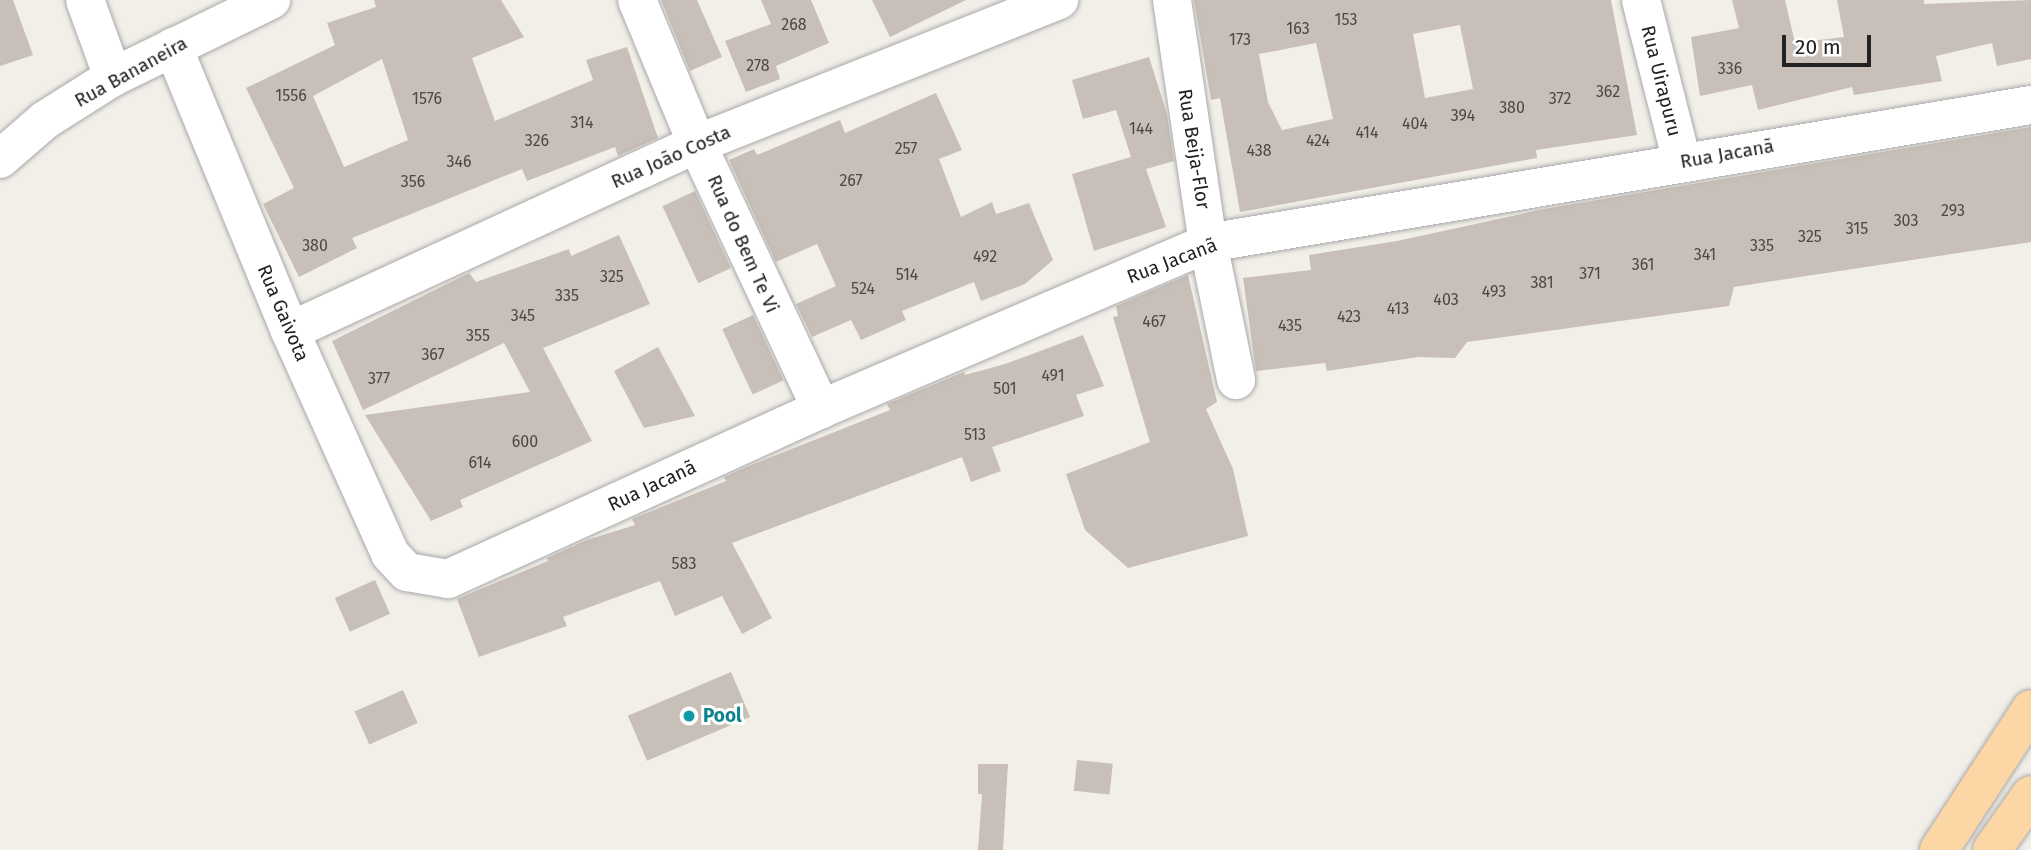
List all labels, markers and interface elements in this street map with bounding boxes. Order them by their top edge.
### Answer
house number: 153 [1335,10,1357,30]
house number: 268 [781,15,807,35]
house number: 163 [1286,19,1310,39]
scale bar [1786,21,1875,65]
street label: Rua Uirapuru [1636,23,1686,139]
house number: 173 [1229,30,1251,50]
street label: Rua Bananeira [71,32,191,112]
text: 20 m [1795,34,1841,60]
house number: 278 [746,56,770,76]
house number: 336 [1718,59,1742,79]
house number: 362 [1596,82,1620,102]
house number: 1556 [275,86,307,106]
street label: Rua Beija-Flor [1173,87,1215,211]
house number: 1576 [412,89,442,109]
house number: 372 [1549,89,1571,109]
house number: 380 [1499,98,1525,118]
house number: 394 [1451,106,1475,126]
house number: 314 [570,113,594,133]
house number: 404 [1402,114,1428,134]
house number: 144 [1129,119,1153,139]
street label: Rua João Costa [608,120,734,194]
house number: 414 [1355,123,1379,143]
house number: 326 [525,131,549,151]
house number: 424 [1306,131,1330,151]
street label: Rua Jacanã [1678,135,1776,173]
house number: 257 [895,139,917,159]
house number: 438 [1246,141,1272,161]
house number: 346 [447,152,471,172]
street label: Rua do Bem Te Vi [702,171,784,317]
house number: 267 [839,171,863,191]
house number: 356 [401,172,425,192]
house number: 293 [1941,201,1965,221]
house number: 303 [1894,211,1918,231]
house number: 315 [1846,219,1868,239]
house number: 325 [1798,227,1822,247]
street label: Rua Jacanã [1124,233,1220,289]
house number: 380 [302,236,328,256]
house number: 335 [1750,236,1774,256]
house number: 341 [1694,245,1716,265]
house number: 492 [973,247,997,267]
house number: 361 [1632,255,1654,275]
street label: Rua Gaivota [252,261,314,365]
house number: 371 [1579,264,1601,284]
house number: 514 [896,265,918,285]
house number: 325 [600,267,624,287]
house number: 381 [1530,273,1554,293]
house number: 524 [851,279,875,299]
house number: 493 [1482,282,1506,302]
house number: 335 [555,286,579,306]
house number: 403 [1433,290,1459,310]
house number: 413 [1387,299,1409,319]
house number: 345 [511,306,535,326]
house number: 423 [1337,307,1361,327]
house number: 467 [1142,312,1166,332]
house number: 435 [1278,316,1302,336]
house number: 355 [466,326,490,346]
house number: 367 [421,345,445,365]
house number: 491 [1041,366,1065,386]
house number: 377 [368,369,390,389]
house number: 501 [993,379,1017,399]
house number: 513 [964,425,986,445]
house number: 600 [512,432,538,452]
house number: 614 [468,453,492,473]
street label: Rua Jacanã [604,456,700,516]
house number: 583 [672,554,696,574]
place label: Pool [703,705,742,727]
marker: Pool [681,708,697,724]

